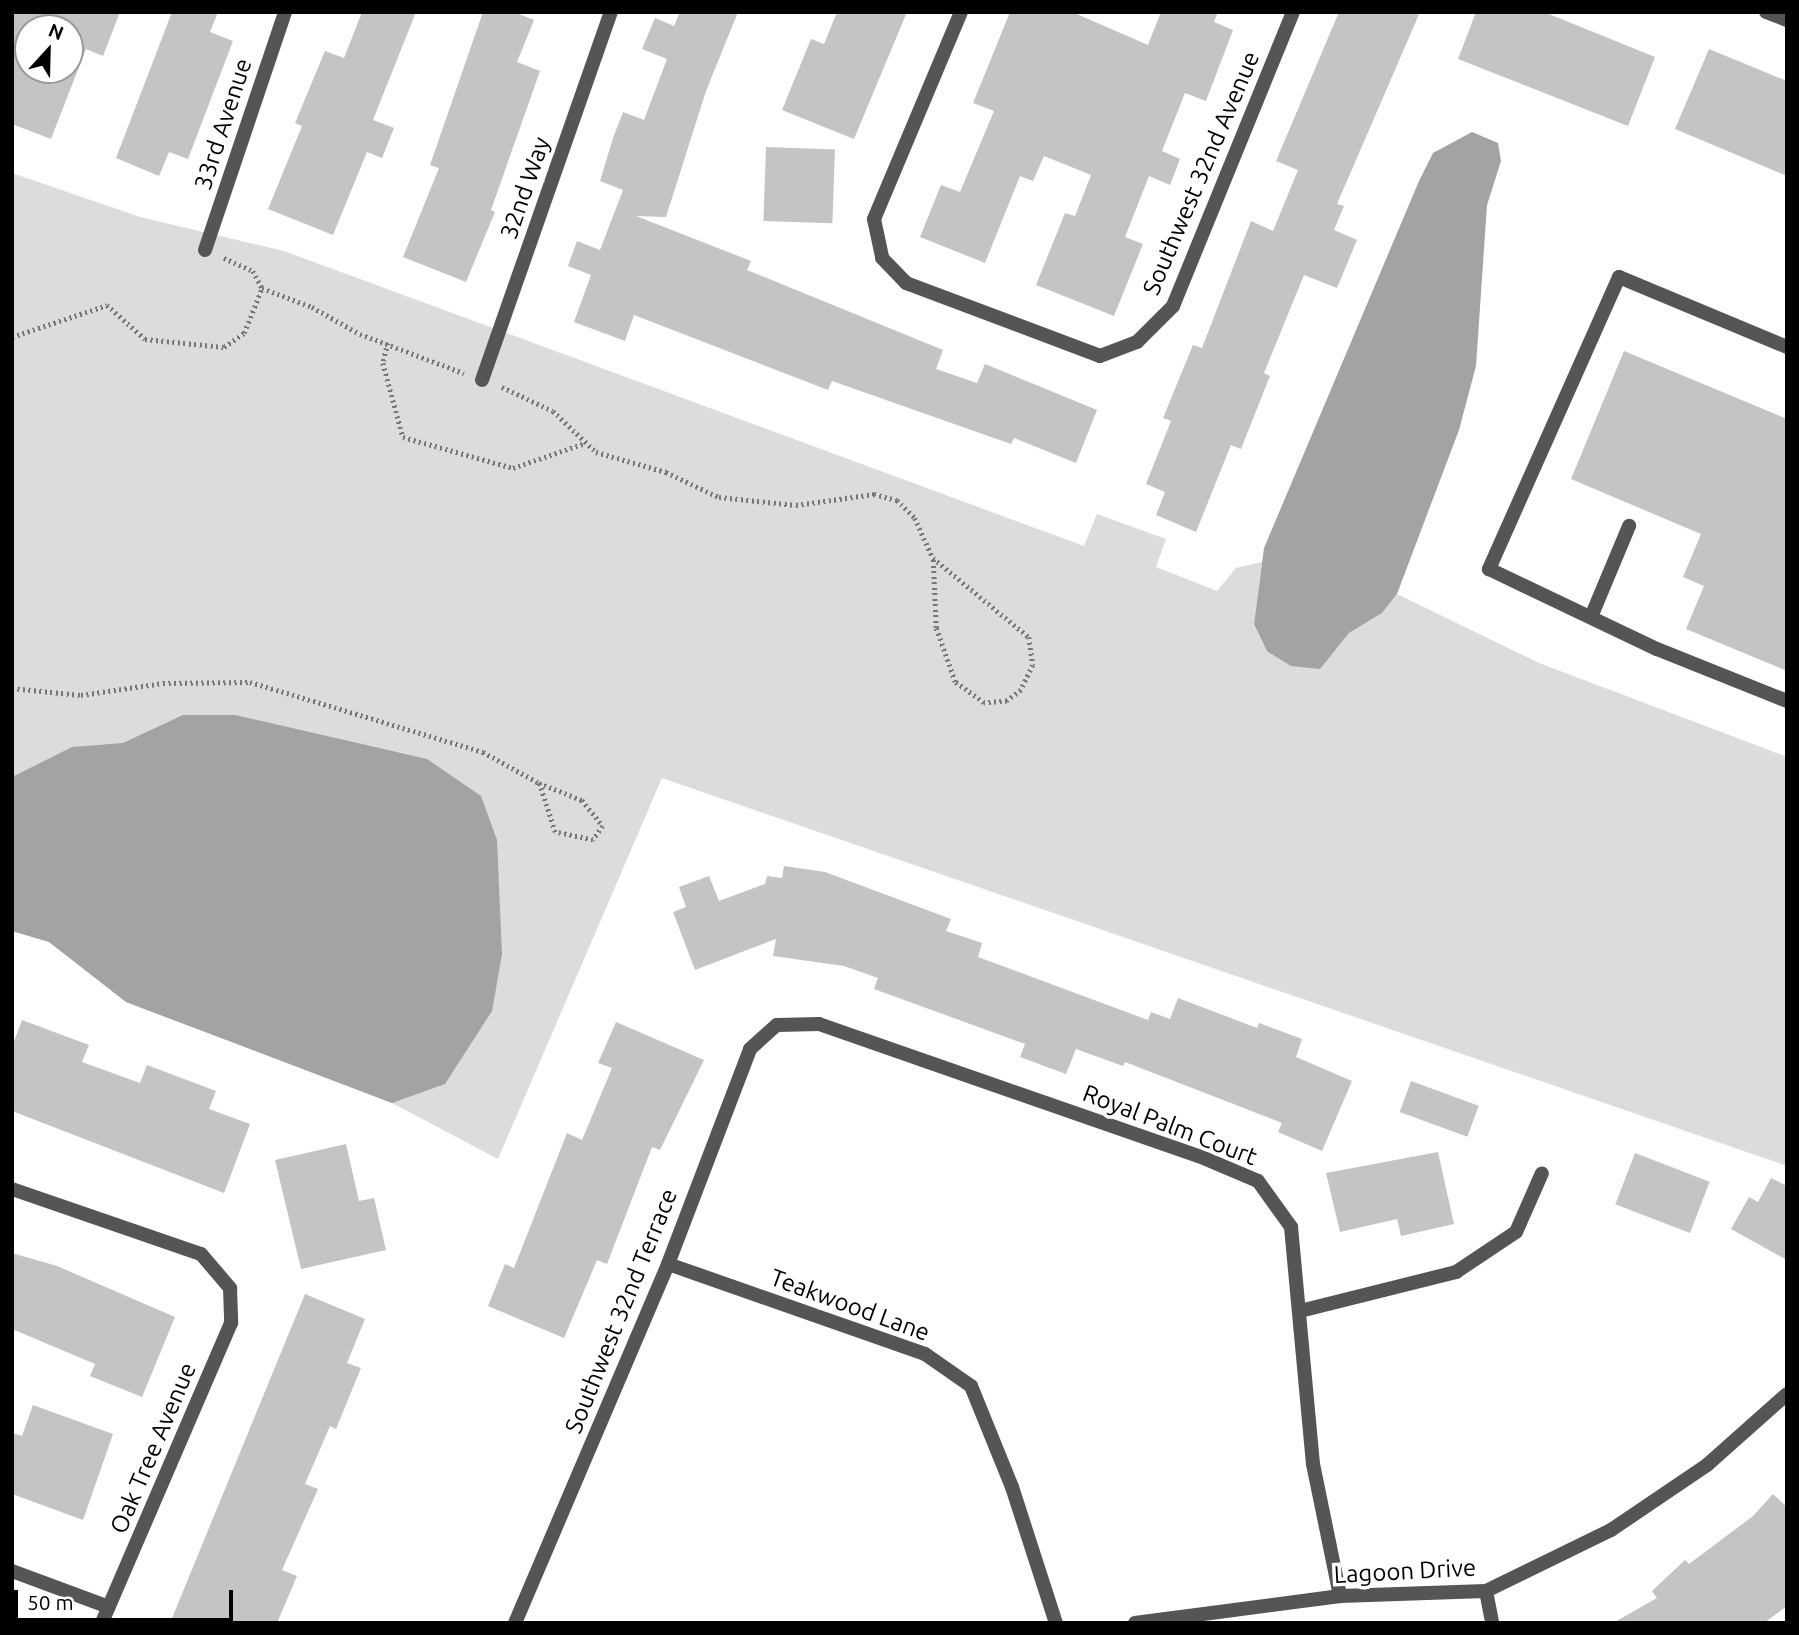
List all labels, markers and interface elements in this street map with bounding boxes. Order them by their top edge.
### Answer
north arrow [14,14,84,84]
text: N [45,19,67,44]
street label: Southwest 32nd Avenue [1137,47,1265,299]
street label: 33rd Avenue [188,55,258,193]
street label: 32nd Way [494,133,556,243]
street label: Royal Palm Court [1079,1078,1261,1172]
street label: Southwest 32nd Terrace [559,1185,683,1437]
street label: Teakwood Lane [766,1263,934,1347]
street label: Oak Tree Avenue [104,1358,202,1538]
street label: Lagoon Drive [1333,1553,1477,1589]
scale bar [18,1576,236,1620]
text: 50 m [27,1590,74,1614]

